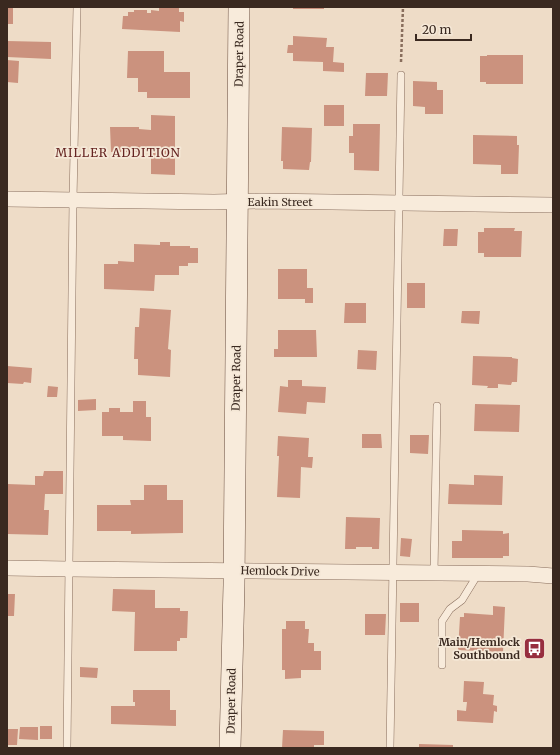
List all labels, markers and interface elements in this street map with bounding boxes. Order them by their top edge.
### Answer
scale bar [416,16,471,42]
street label: Draper Road [231,21,247,87]
text: 20 m [422,22,451,37]
district label: MILLER ADDITION [55,145,181,160]
street label: Eakin Street [247,195,313,209]
street label: Draper Road [228,345,244,411]
street label: Hemlock Drive [240,563,320,579]
place label: Main/Hemlock Southbound [439,635,521,662]
bus stop icon: Main/Hemlock Southbound [522,635,548,661]
street label: Draper Road [223,668,239,734]

